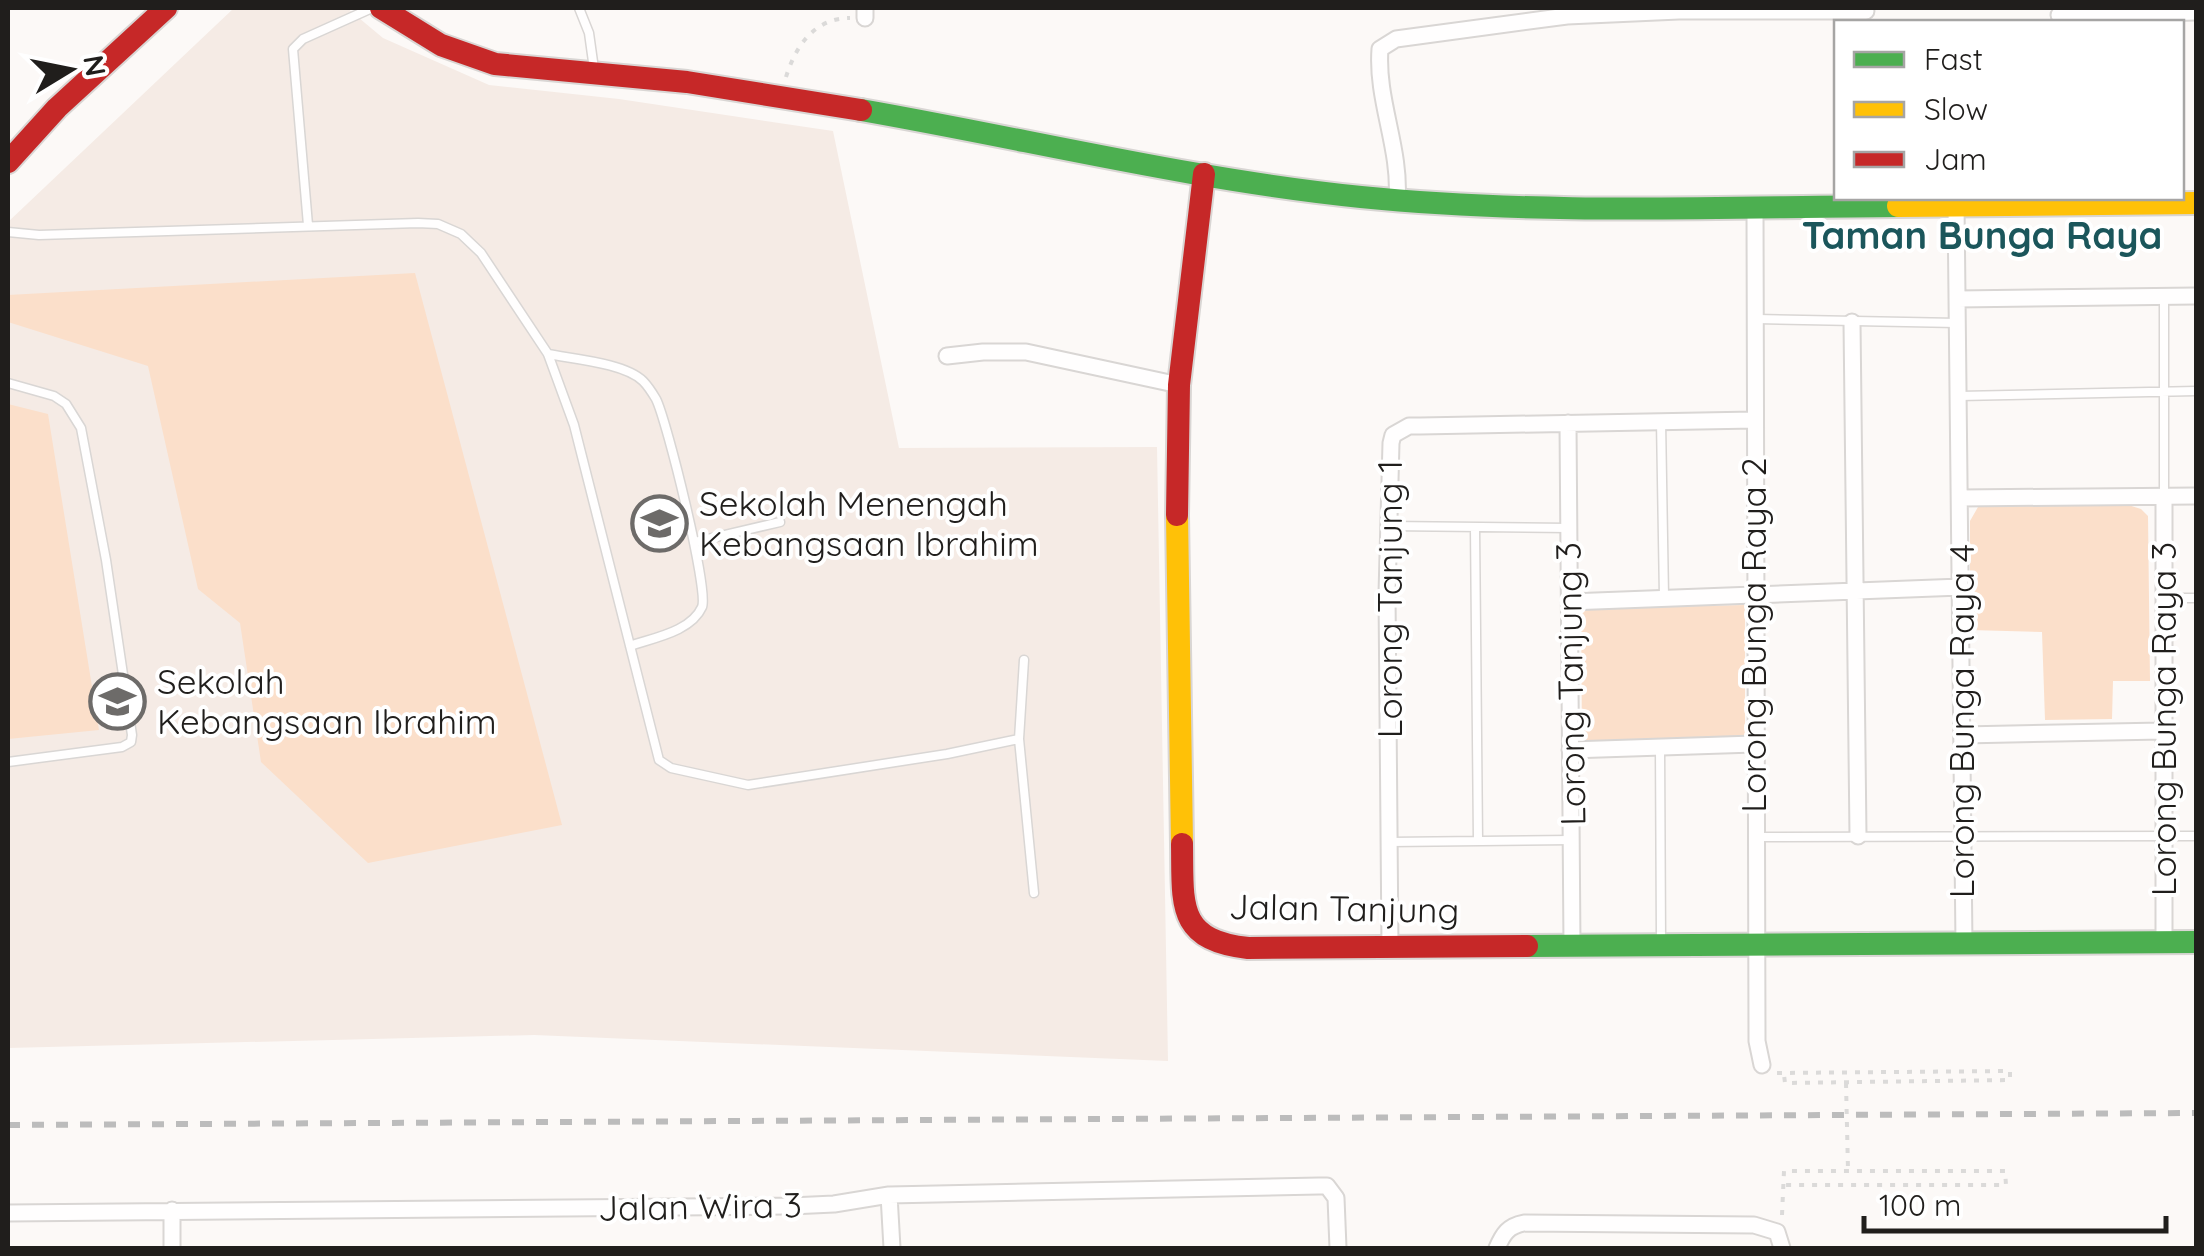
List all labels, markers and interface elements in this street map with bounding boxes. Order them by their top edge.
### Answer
north arrow [20,20,120,120]
legend [1834,20,2184,200]
text: Fast [1924,40,1983,78]
text: N [76,52,114,79]
text: Slow [1924,90,1988,128]
text: Jam [1924,140,1987,178]
district label: Taman Bunga Raya [1802,211,2162,259]
street label: Lorong Bunga Raya 2 [1731,457,1775,813]
street label: Lorong Tanjung 1 [1367,460,1411,738]
place label: Sekolah Menengah Kebangsaan Ibrahim [699,481,1039,565]
school or university icon: Sekolah Menengah Kebangsaan Ibrahim [630,494,690,554]
street label: Lorong Tanjung 3 [1546,542,1594,826]
street label: Lorong Bunga Raya 3 [2141,542,2185,896]
street label: Lorong Bunga Raya 4 [1939,544,1983,898]
place label: Sekolah Kebangsaan Ibrahim [157,659,497,743]
school or university icon: Sekolah Kebangsaan Ibrahim [88,672,148,732]
street label: Jalan Tanjung [1228,884,1460,932]
scale bar [1864,1171,2166,1233]
street label: Jalan Wira 3 [598,1182,802,1230]
text: 100 m [1879,1186,1961,1224]

